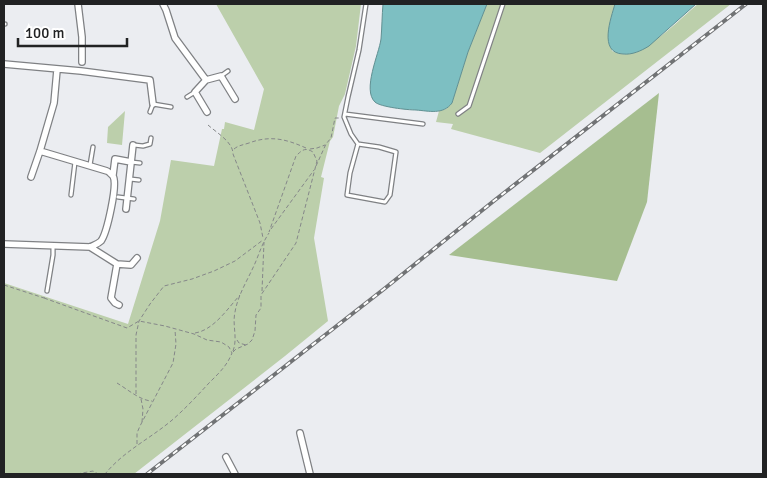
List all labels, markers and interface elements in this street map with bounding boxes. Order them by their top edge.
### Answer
scale bar [18,15,126,47]
text: 100 m [25,24,65,42]

